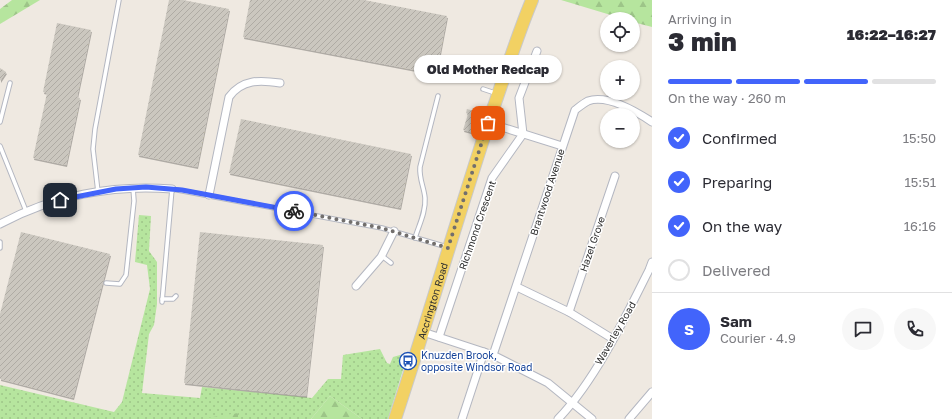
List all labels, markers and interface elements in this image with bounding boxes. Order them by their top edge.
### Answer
text: Arriving in [668,11,732,27]
map controls [600,12,640,148]
button: locate [600,12,640,52]
text: 16:22–16:27 [847,25,936,43]
text: 3 min [668,26,737,57]
callout: Old Mother Redcap [414,55,562,83]
button: + [600,60,640,100]
text: Old Mother Redcap [427,61,549,77]
text: On the way · 260 m [668,90,786,106]
pin [471,106,505,140]
button: − [600,108,640,148]
icon: bag [477,112,499,134]
icon: check [668,127,690,149]
text: Confirmed [702,129,777,147]
text: 15:50 [903,130,936,146]
street label: Brantwood Avenue [527,147,567,237]
icon: check [668,171,690,193]
text: Preparing [702,173,772,191]
text: 15:51 [904,174,936,190]
street label: Richmond Crescent [456,179,498,271]
pin [43,183,77,217]
icon: home [49,189,71,211]
courier [274,191,314,231]
icon: bike [283,200,305,222]
street label: Hazel Grove [577,215,607,273]
icon: check [668,215,690,237]
text: On the way [702,217,782,235]
text: 16:16 [904,218,936,234]
street label: Accrington Road [415,261,450,341]
text: Delivered [702,261,770,279]
street label: Waverley Road [592,299,638,367]
button: chat [842,308,884,350]
button: phone [894,308,936,350]
text: Sam [720,312,752,330]
text: S [684,320,694,338]
text: Courier · 4.9 [720,330,796,346]
place label: Knuzden Brook, opposite Windsor Road [421,349,532,373]
bus stop icon: Knuzden Brook, opposite Windsor Road [398,351,418,371]

